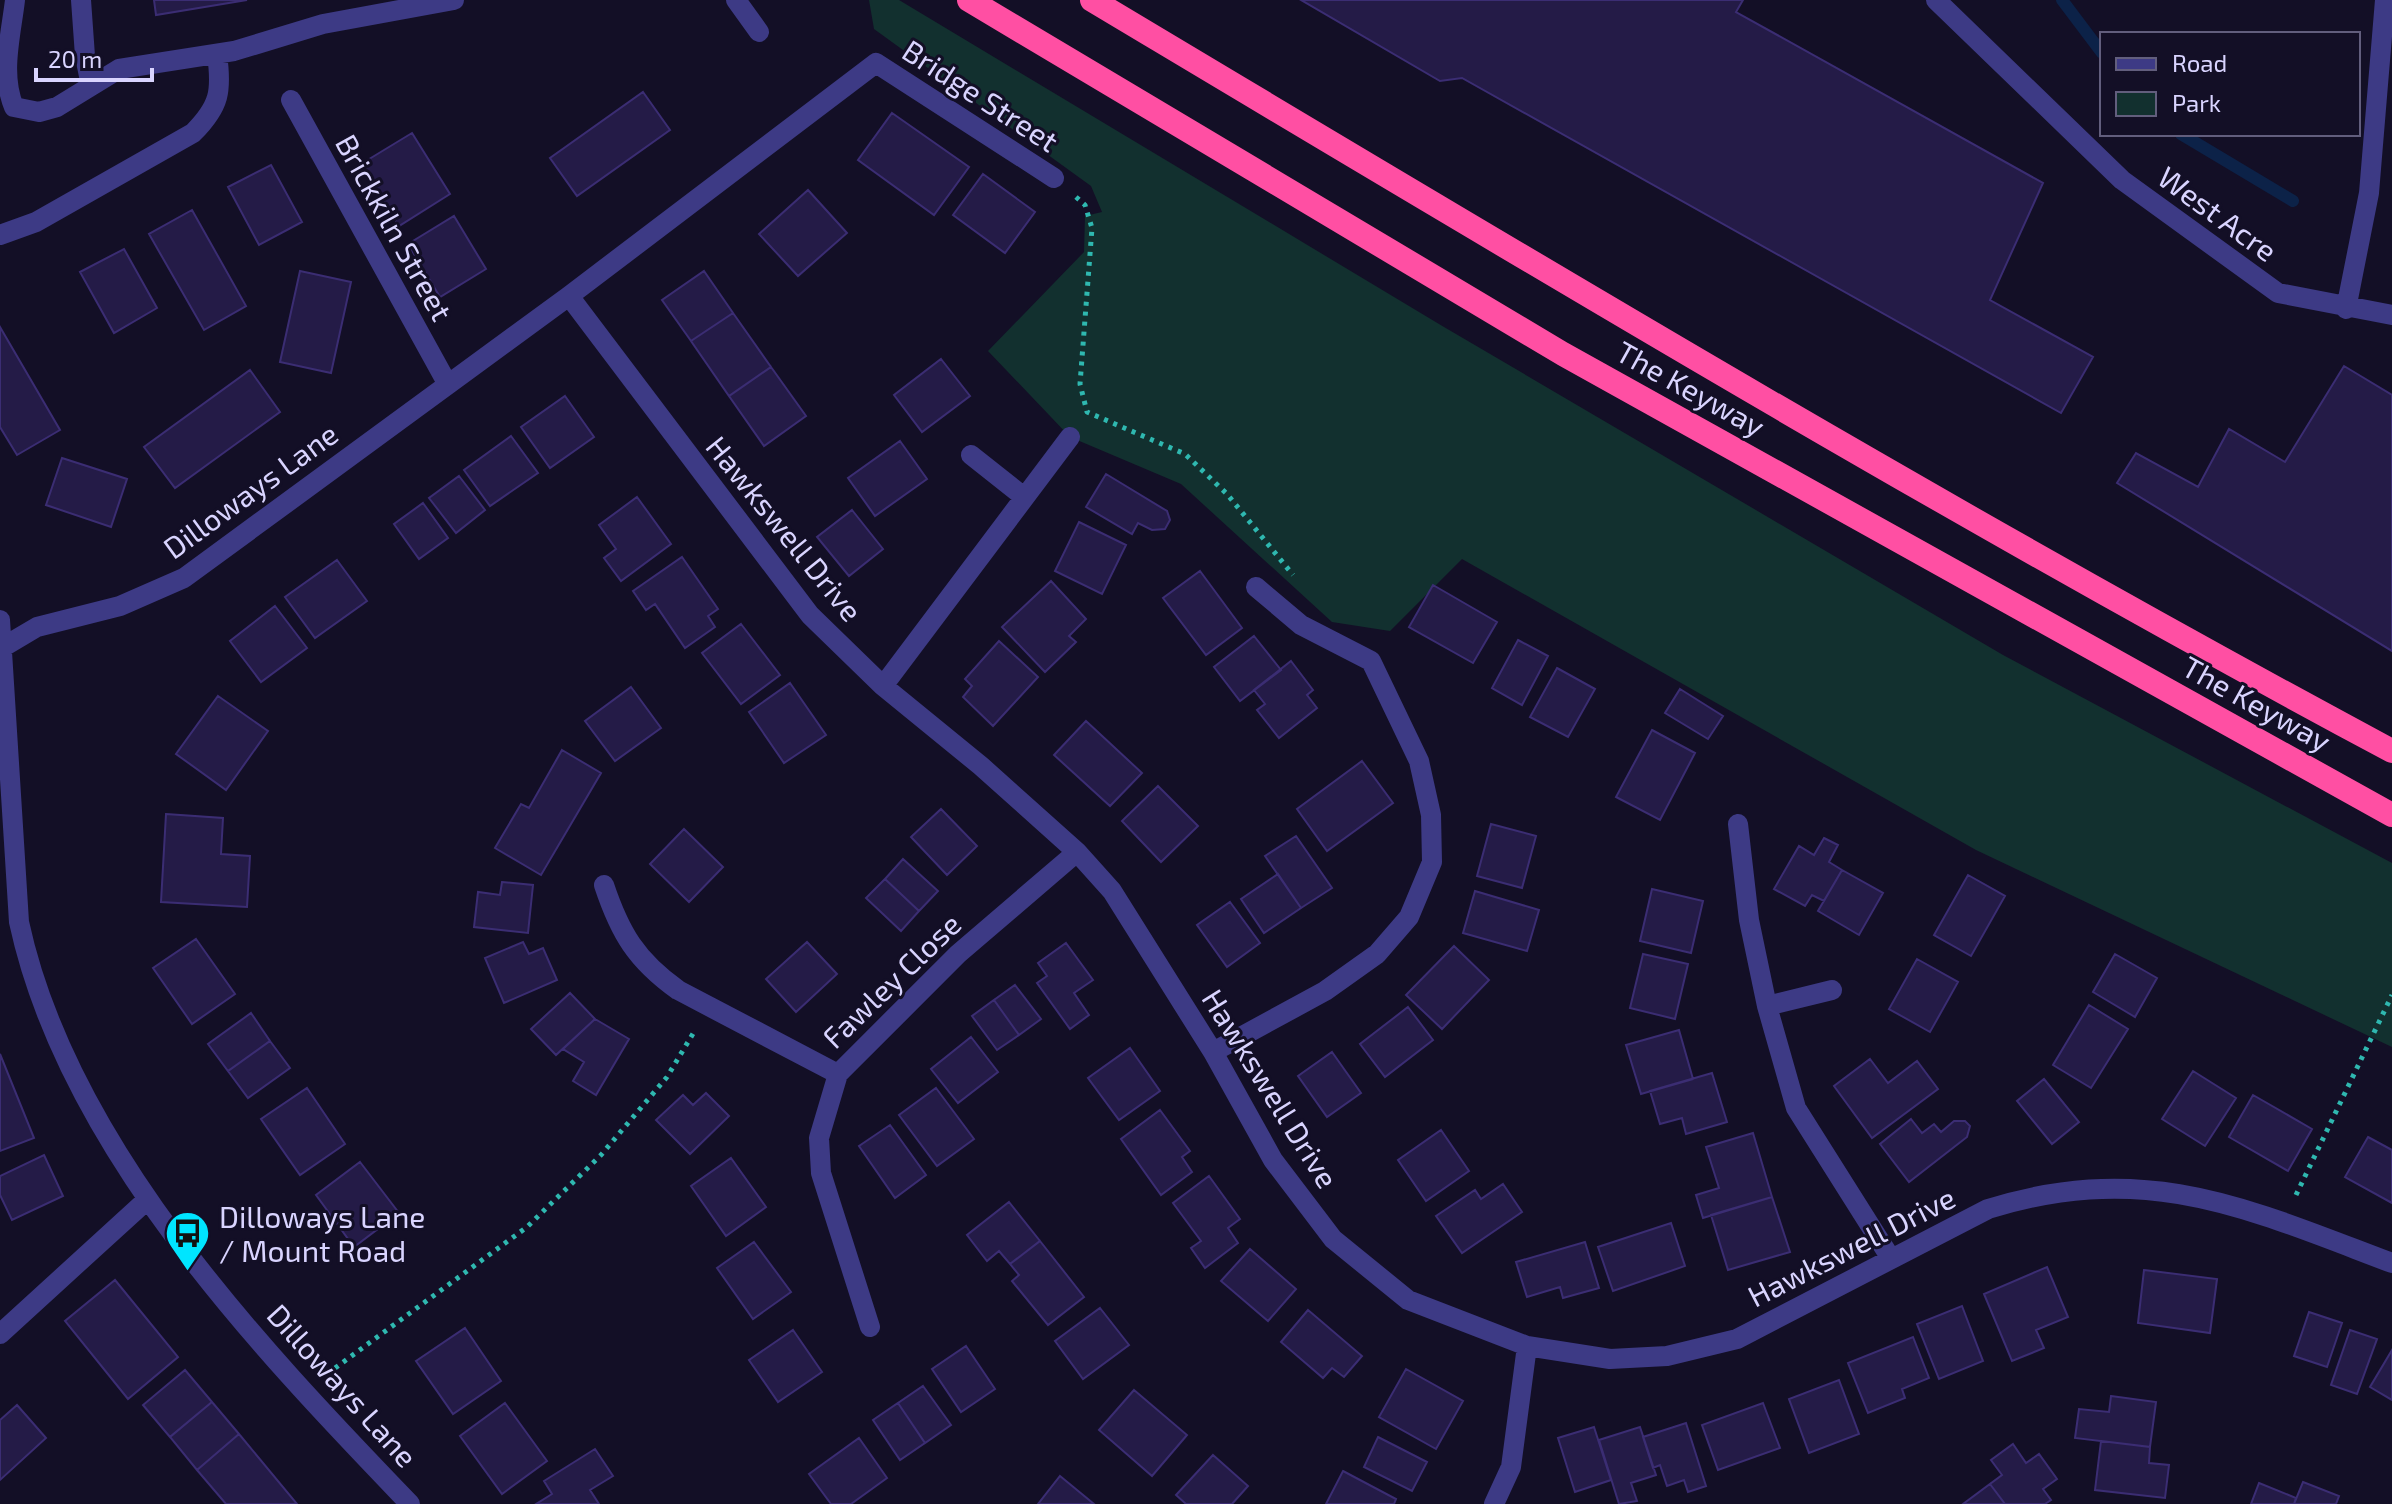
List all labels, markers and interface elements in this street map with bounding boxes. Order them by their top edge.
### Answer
street label: Bridge Street [897,31,1065,159]
scale bar [36,32,152,82]
legend [2100,32,2360,136]
text: 20 m [48,44,102,73]
text: Road [2172,48,2227,77]
text: Park [2172,88,2221,117]
street label: Brickkiln Street [329,128,461,326]
street label: West Acre [2152,158,2284,268]
street label: The Keyway [1611,333,1771,444]
street label: Dilloways Lane [156,415,344,565]
street label: Hawkswell Drive [699,428,871,628]
street label: The Keyway [2177,648,2337,759]
street label: Fawley Close [815,905,967,1055]
street label: Hawkswell Drive [1195,982,1347,1194]
street label: Hawkswell Drive [1741,1178,1961,1314]
place label: Dilloways Lane / Mount Road [219,1198,425,1268]
bus stop icon: Dilloways Lane / Mount Road [164,1209,212,1272]
street label: Dilloways Lane [261,1296,425,1474]

